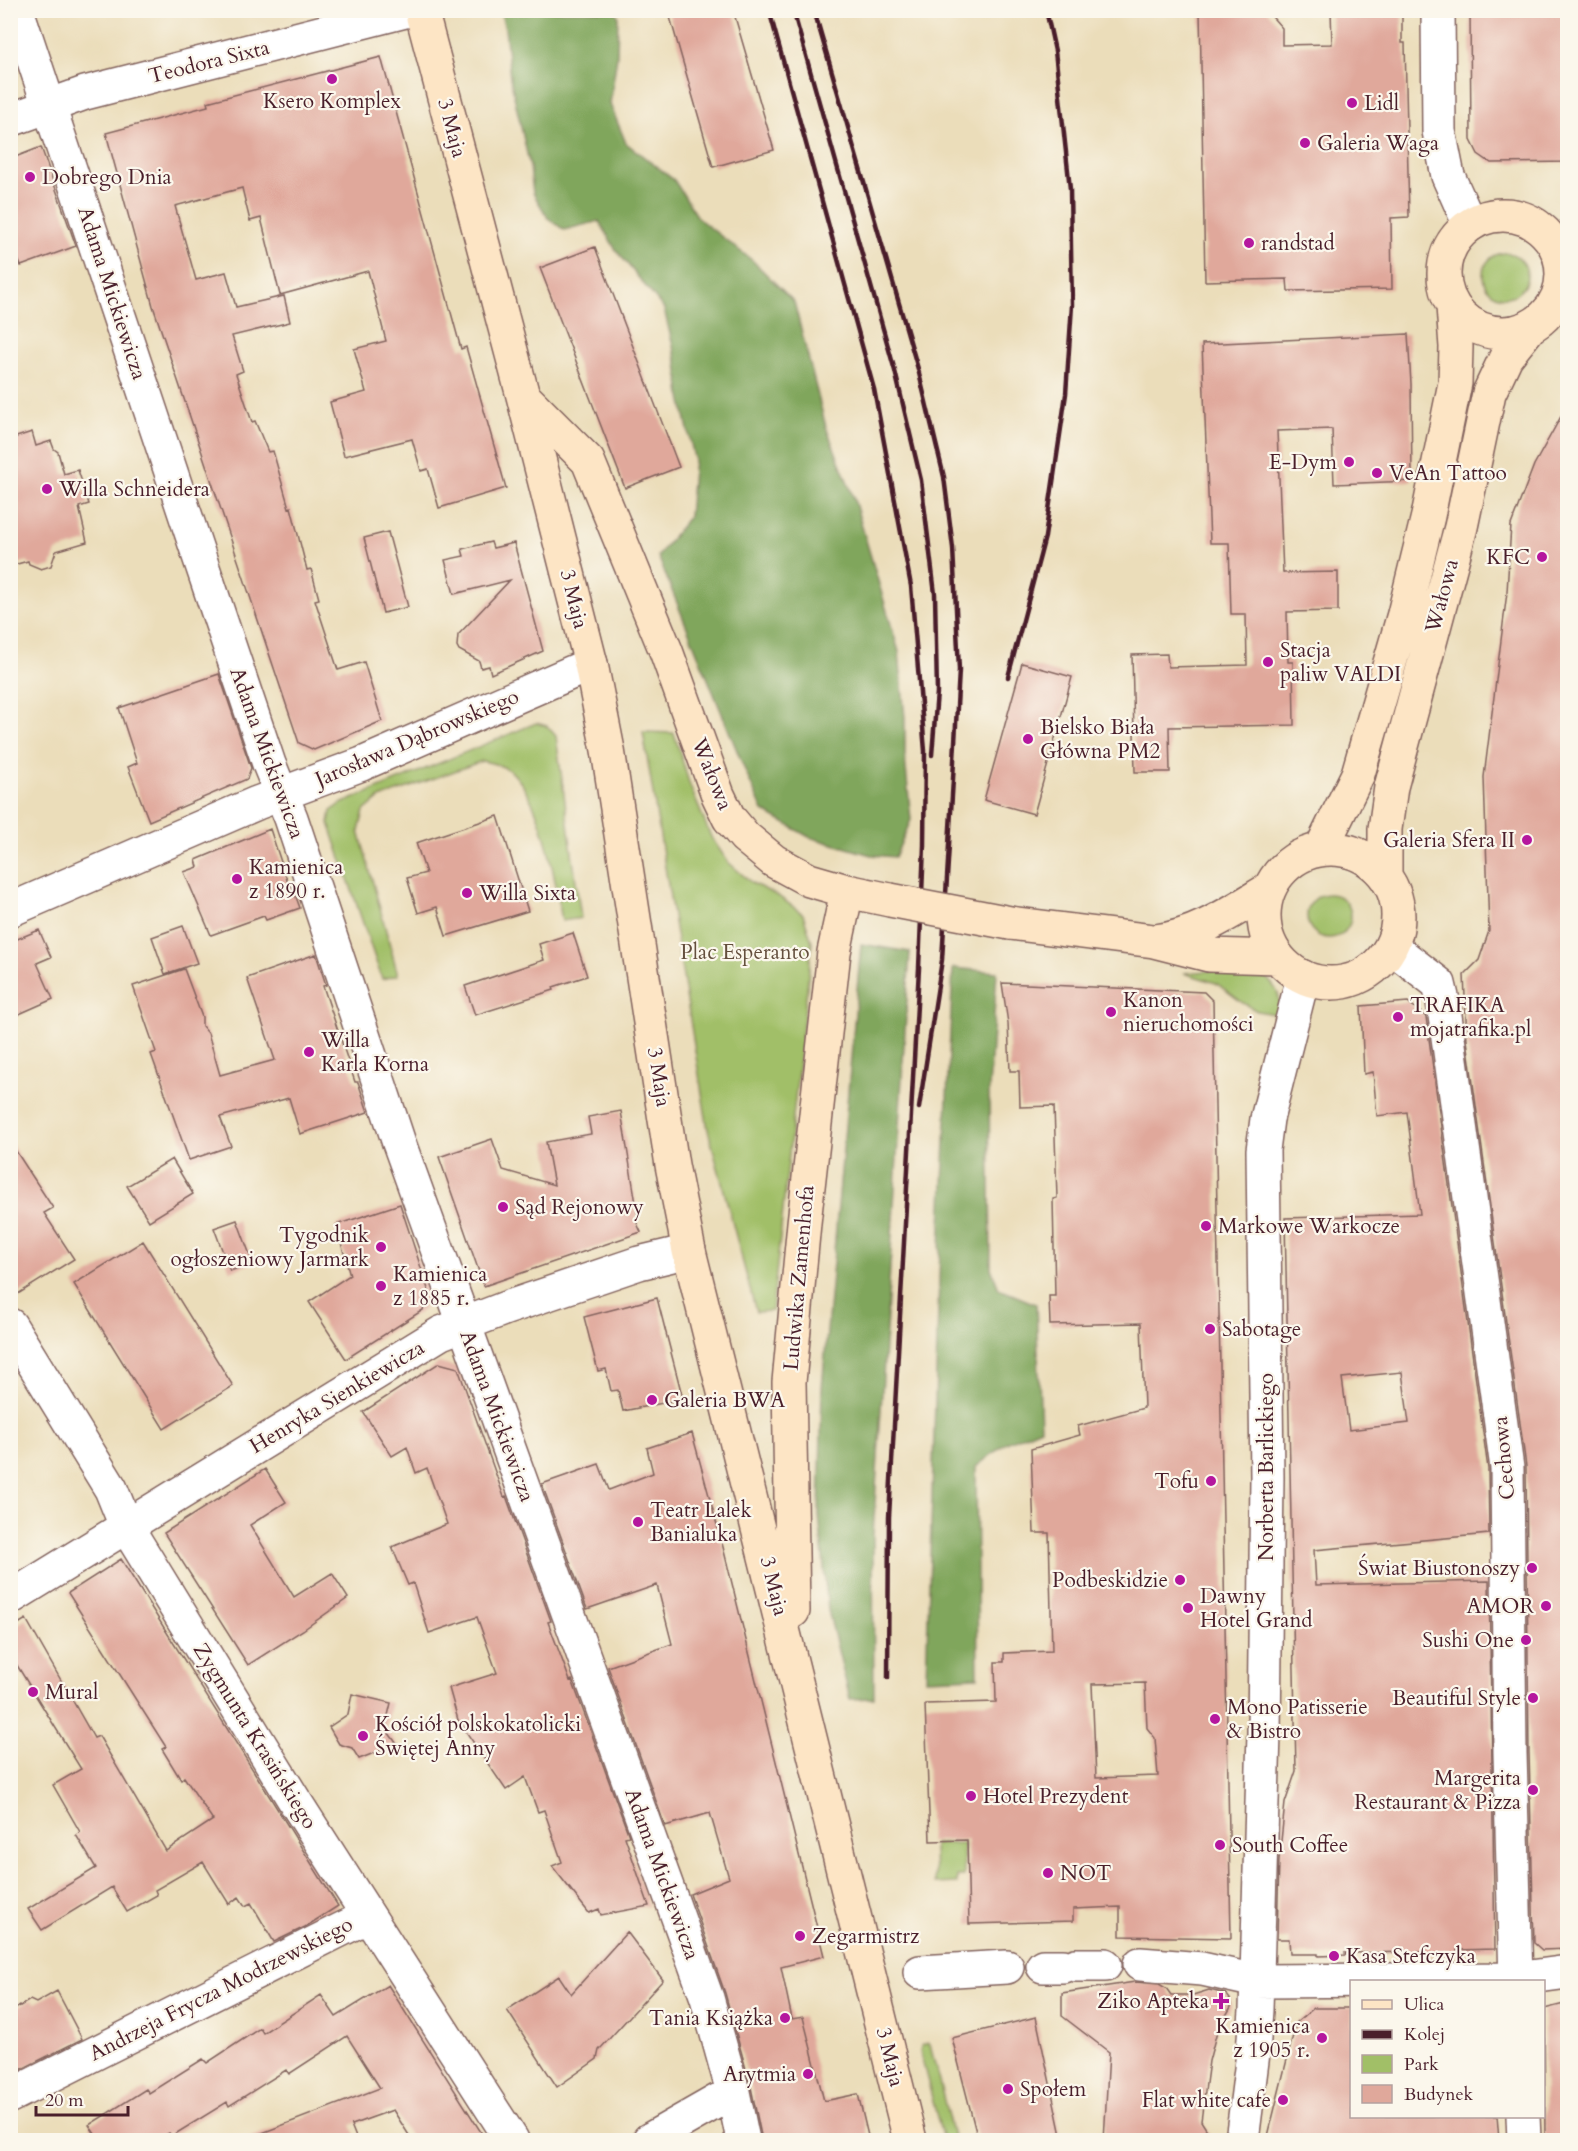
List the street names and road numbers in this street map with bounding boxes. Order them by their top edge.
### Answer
street label: Teodora Sixta [145,33,273,91]
street label: 3 Maja [430,95,474,161]
street label: Adama Mickiewicza [70,203,154,383]
street label: Wałowa [1418,556,1466,637]
street label: 3 Maja [553,566,595,632]
street label: Adama Mickiewicza [223,663,311,843]
street label: Jarosława Dąbrowskiego [308,682,523,795]
street label: Wałowa [684,733,740,814]
street label: 3 Maja [640,1045,678,1109]
street label: Ludwika Zamenhofa [776,1184,822,1372]
street label: Adama Mickiewicza [453,1326,541,1506]
street label: Henryka Sienkiewicza [244,1333,430,1461]
street label: Norberta Barlickiego [1252,1373,1281,1561]
street label: Cechowa [1486,1415,1522,1501]
street label: 3 Maja [753,1553,795,1619]
street label: Zygmunta Krasińskiego [186,1637,324,1835]
street label: Adama Mickiewicza [618,1784,706,1964]
street label: Andrzeja Frycza Modrzewskiego [84,1910,358,2068]
street label: 3 Maja [869,2024,911,2090]

